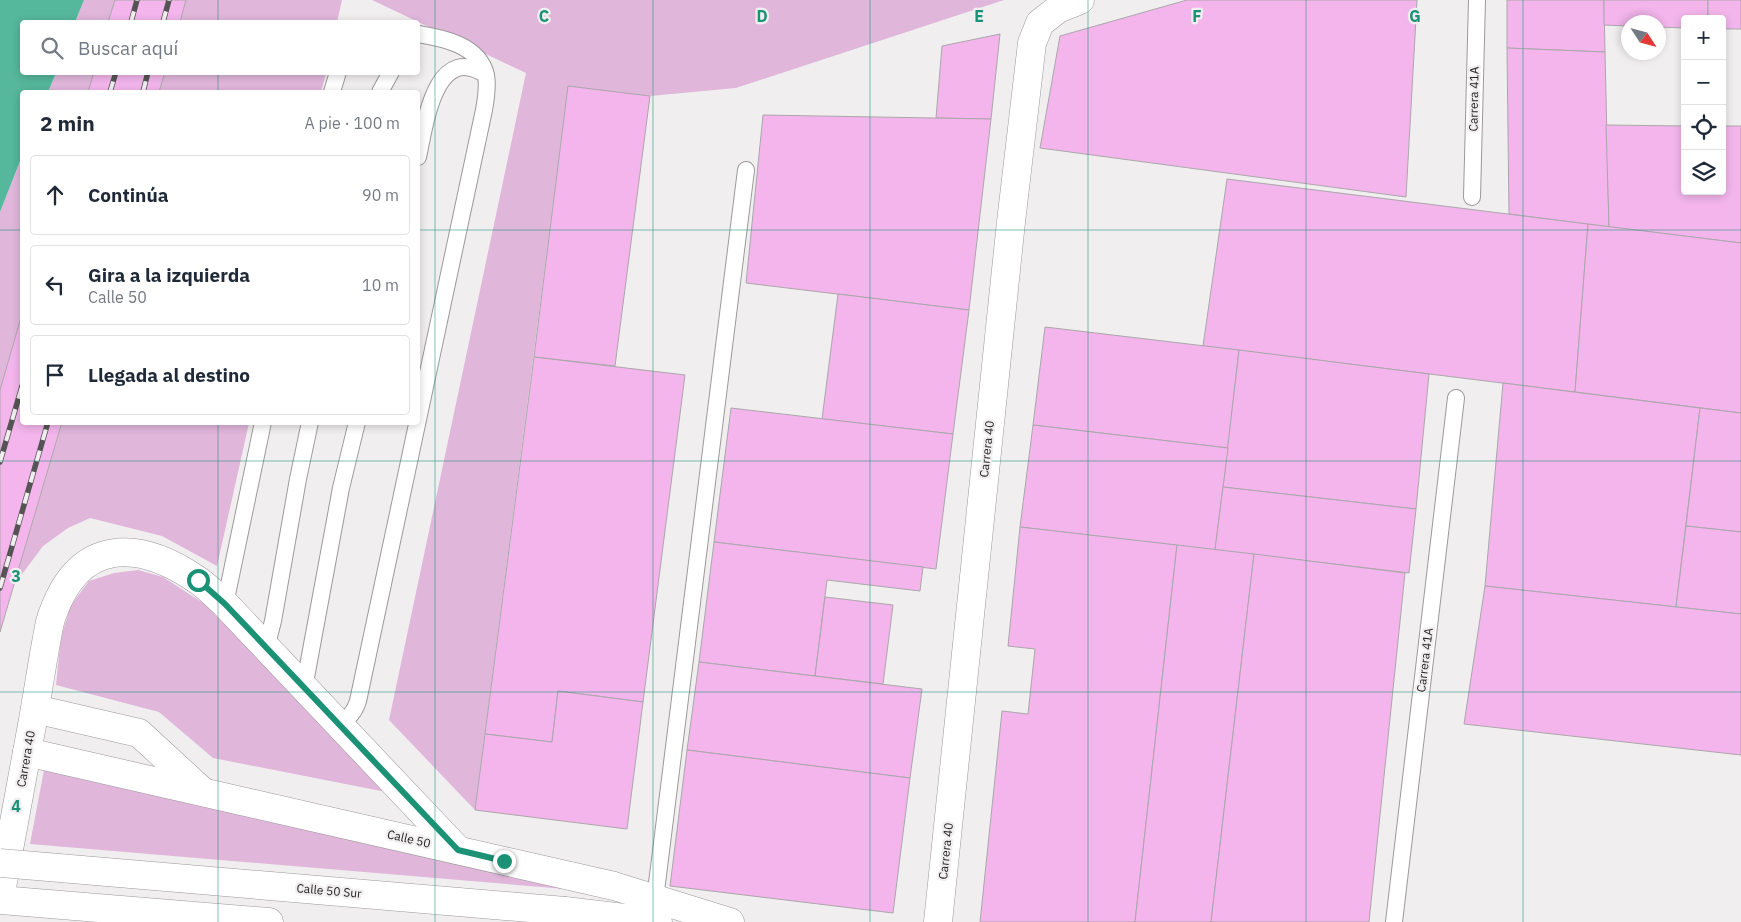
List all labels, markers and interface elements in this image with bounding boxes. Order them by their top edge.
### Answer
text: C [539,6,549,26]
text: D [756,6,768,26]
text: E [974,6,984,26]
text: F [1192,6,1202,26]
text: G [1409,6,1421,26]
north arrow [1621,15,1666,60]
map controls [1681,15,1726,195]
button: + [1681,15,1726,60]
search box [20,20,420,75]
icon: search [38,34,66,62]
text: Buscar aquí [78,36,178,60]
button: − [1681,60,1726,105]
street label: Carrera 41A [1465,66,1482,132]
button: locate [1681,105,1726,150]
text: 2 min [40,109,95,137]
text: A pie · 100 m [305,113,400,133]
button: layers [1681,150,1726,195]
icon: ahead [41,181,69,209]
text: Continúa [88,183,169,207]
text: 90 m [362,185,399,205]
text: Gira a la izquierda [88,263,250,287]
icon: left [41,271,69,299]
text: 10 m [362,275,399,295]
text: Calle 50 [88,287,147,307]
icon: arrive [41,361,69,389]
text: Llegada al destino [88,363,250,387]
street label: Carrera 40 [976,420,997,478]
text: 3 [11,566,21,586]
route start [187,569,210,592]
street label: Carrera 41A [1413,627,1436,693]
street label: Carrera 40 [13,729,38,788]
text: 4 [11,796,21,816]
street label: Carrera 40 [935,822,956,880]
street label: Calle 50 [386,826,432,851]
route end [493,850,516,873]
street label: Calle 50 Sur [296,880,363,901]

